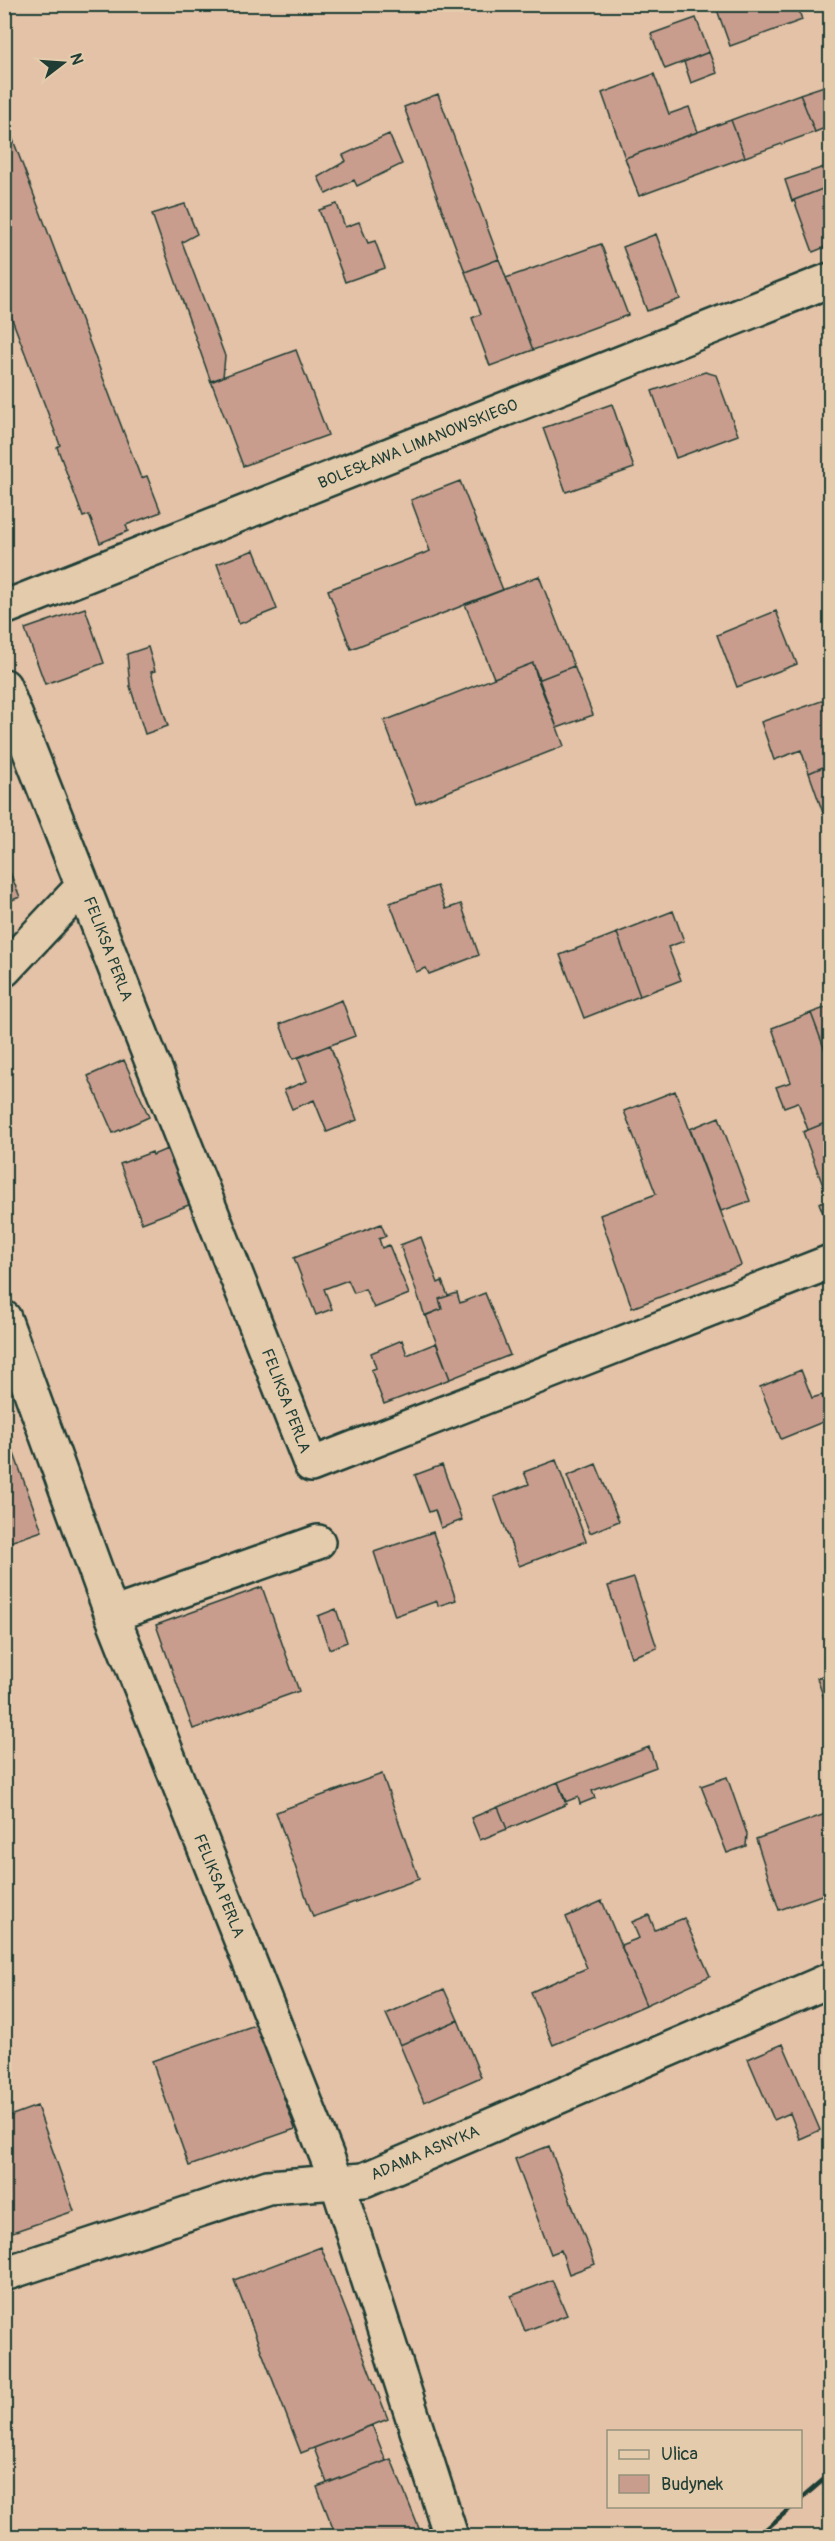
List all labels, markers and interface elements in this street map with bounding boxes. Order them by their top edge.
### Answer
north arrow [33,33,93,93]
text: N [65,51,88,67]
street label: BOLESŁAWA LIMANOWSKIEGO [315,395,521,493]
street label: FELIKSA PERLA [79,894,137,1004]
street label: FELIKSA PERLA [257,1346,315,1456]
street label: FELIKSA PERLA [189,1831,249,1941]
street label: ADAMA ASNYKA [368,2121,482,2185]
legend [607,2430,802,2508]
text: Ulica [661,2443,698,2466]
text: Budynek [661,2473,724,2496]

